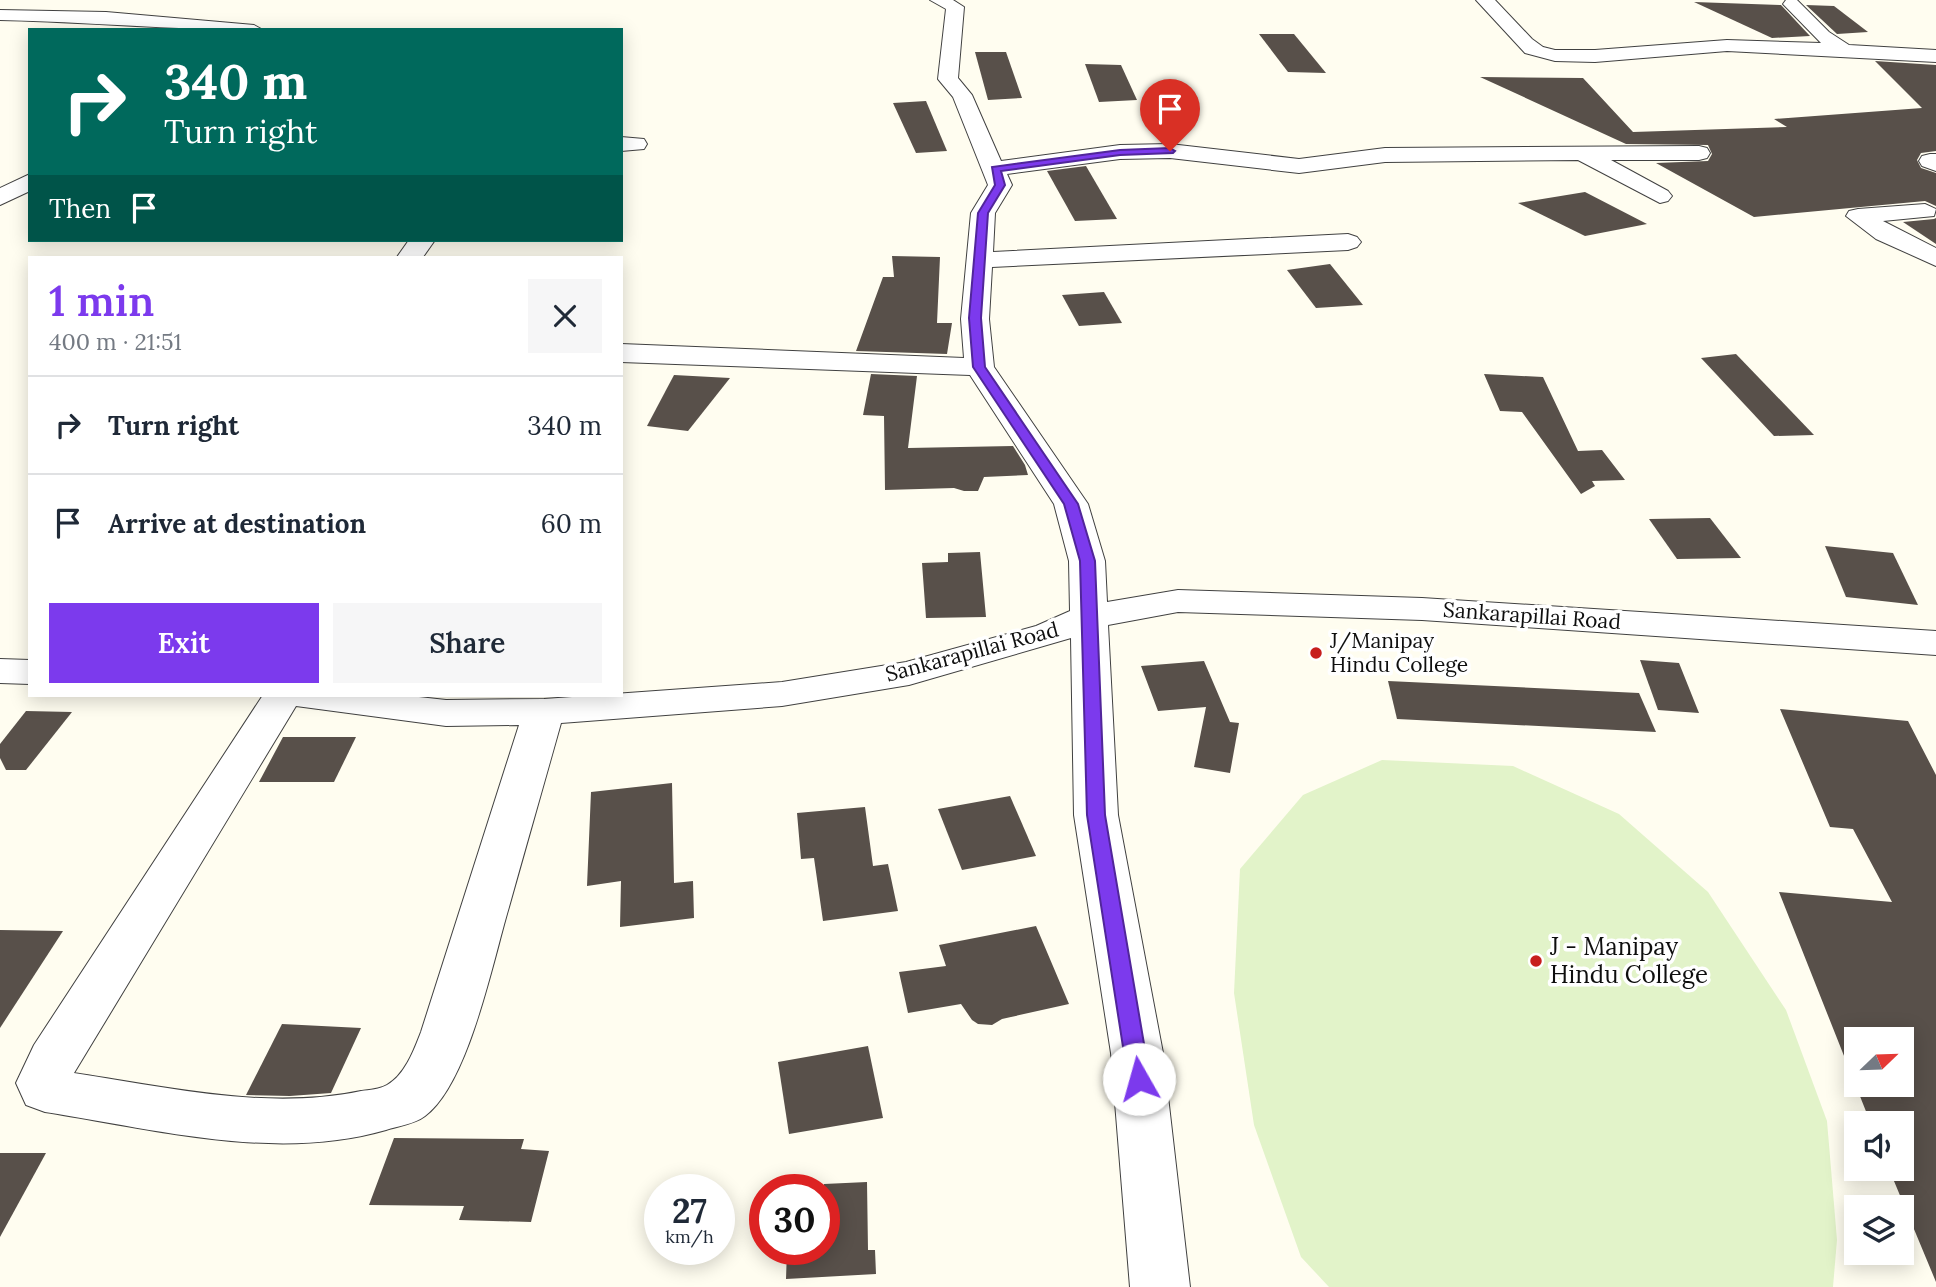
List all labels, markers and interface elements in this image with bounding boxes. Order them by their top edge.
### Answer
text: 340 m [164,50,307,112]
icon: right [49,56,140,147]
pin [1140,79,1200,151]
icon: arrive [1151,90,1189,128]
text: Turn right [164,111,317,152]
icon: arrive [125,189,163,227]
text: Then [49,192,111,225]
text: 1 min [49,274,154,328]
button: close [528,279,602,353]
text: 400 m · 21:51 [49,327,182,356]
icon: right [49,406,87,444]
text: Turn right [108,409,239,442]
text: 340 m [527,409,602,442]
icon: arrive [49,504,87,542]
text: Arrive at destination [108,507,366,540]
text: 60 m [541,507,602,540]
street label: Sankarapillai Road [1442,596,1622,635]
button: Exit [49,603,319,683]
button: Share [333,603,602,683]
street label: Sankarapillai Road [882,615,1061,688]
place label: J/Manipay Hindu College [1329,627,1468,678]
marker: J/Manipay Hindu College [1308,645,1324,661]
place label: J - Manipay Hindu College [1549,931,1708,990]
marker: J - Manipay Hindu College [1528,953,1544,969]
north arrow [1844,1027,1914,1097]
map controls [1844,1027,1914,1265]
position arrow [1102,1042,1176,1116]
button: sound [1844,1111,1914,1181]
speed limit sign: 30 [749,1174,840,1265]
text: 27 [672,1188,707,1233]
button: layers [1844,1195,1914,1265]
text: km/h [665,1225,714,1248]

